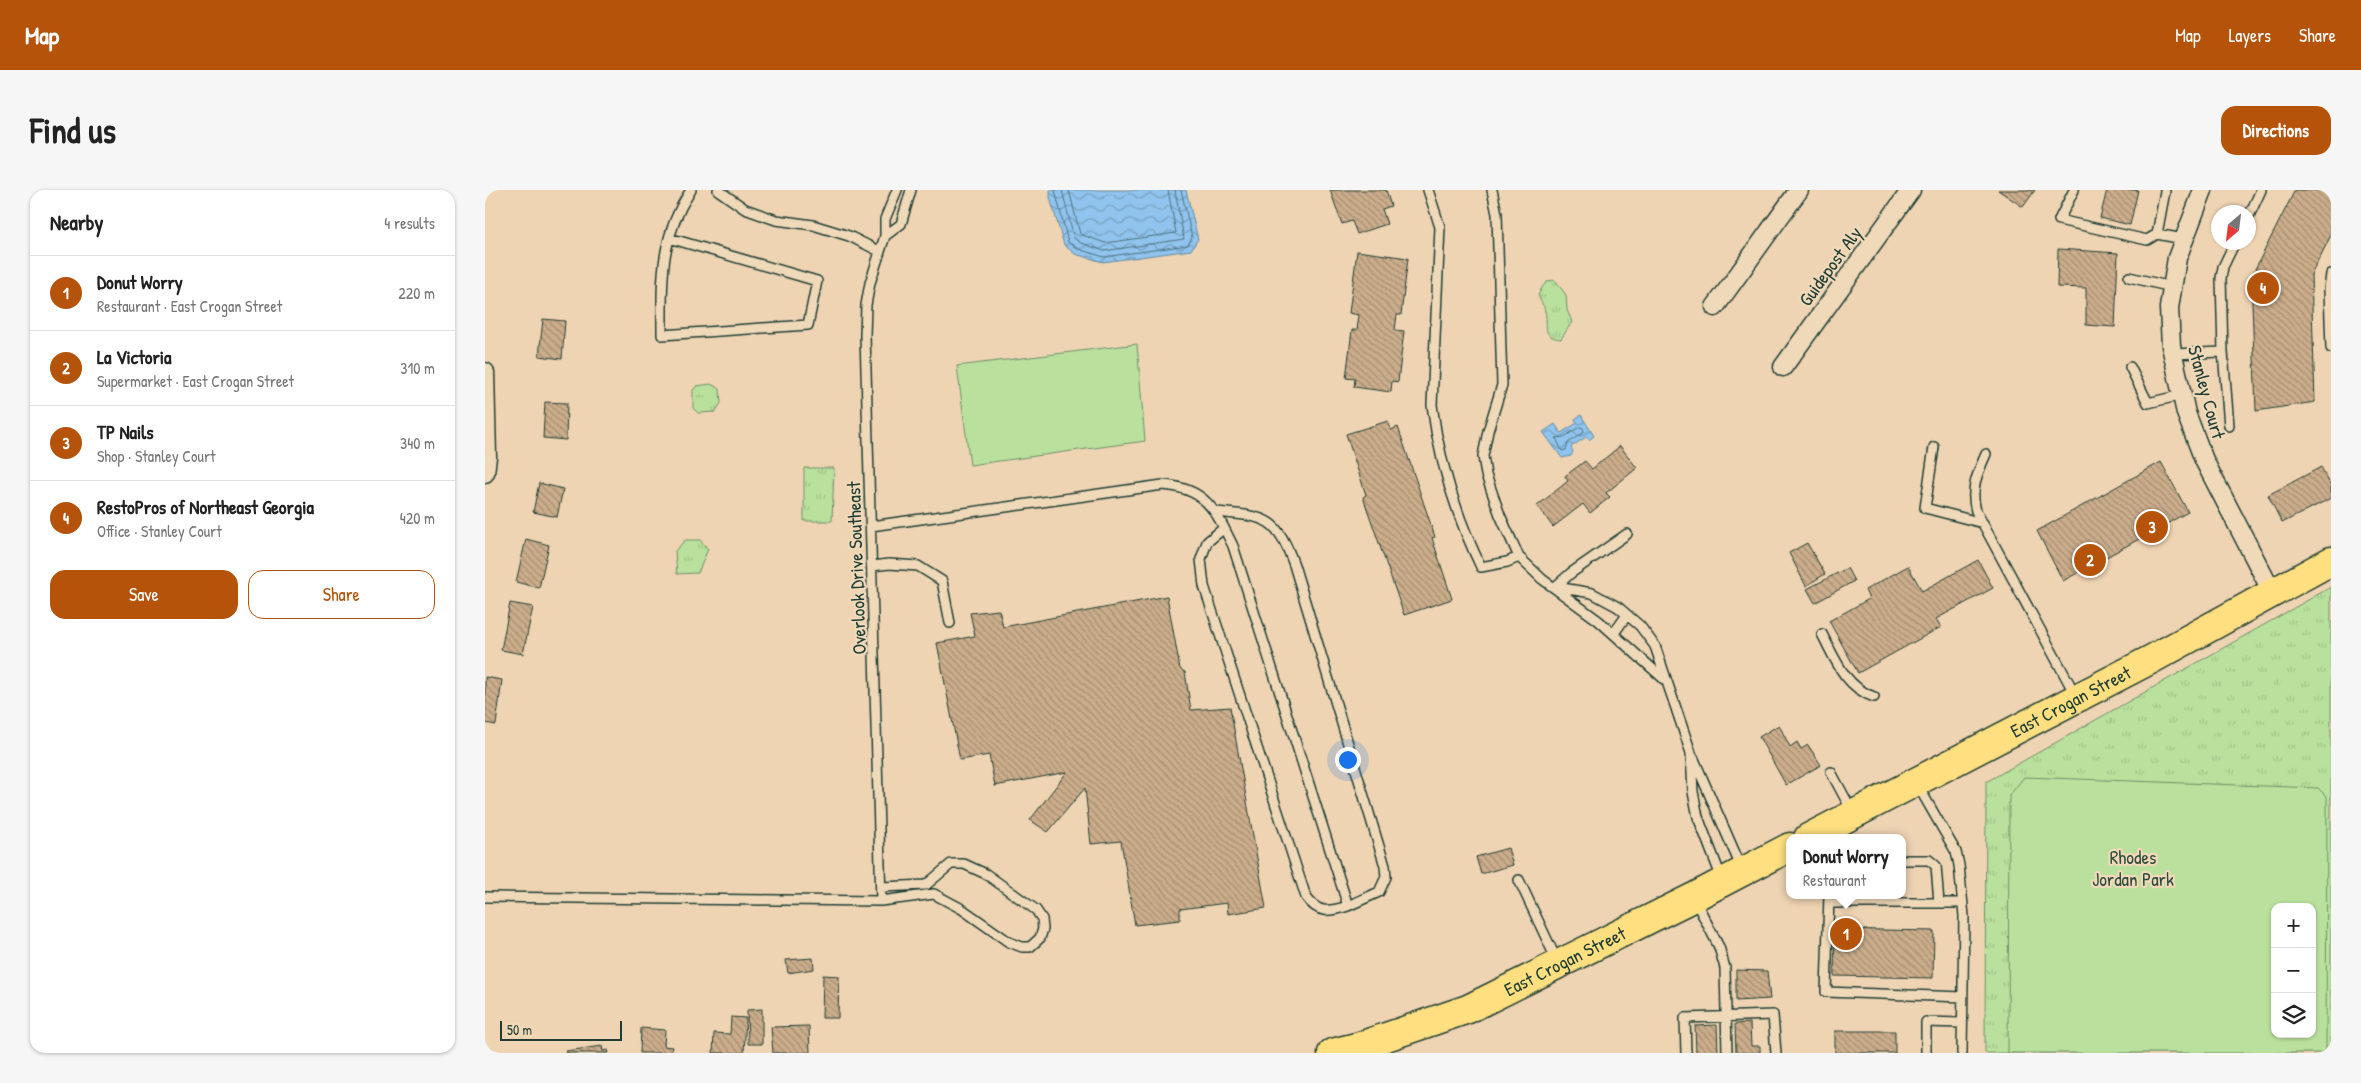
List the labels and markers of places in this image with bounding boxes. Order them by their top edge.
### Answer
pin: 4 [2247,269,2279,307]
pin: 3 [2136,508,2168,546]
pin: 2 [2074,541,2106,579]
pin: 1 [1830,915,1862,953]

